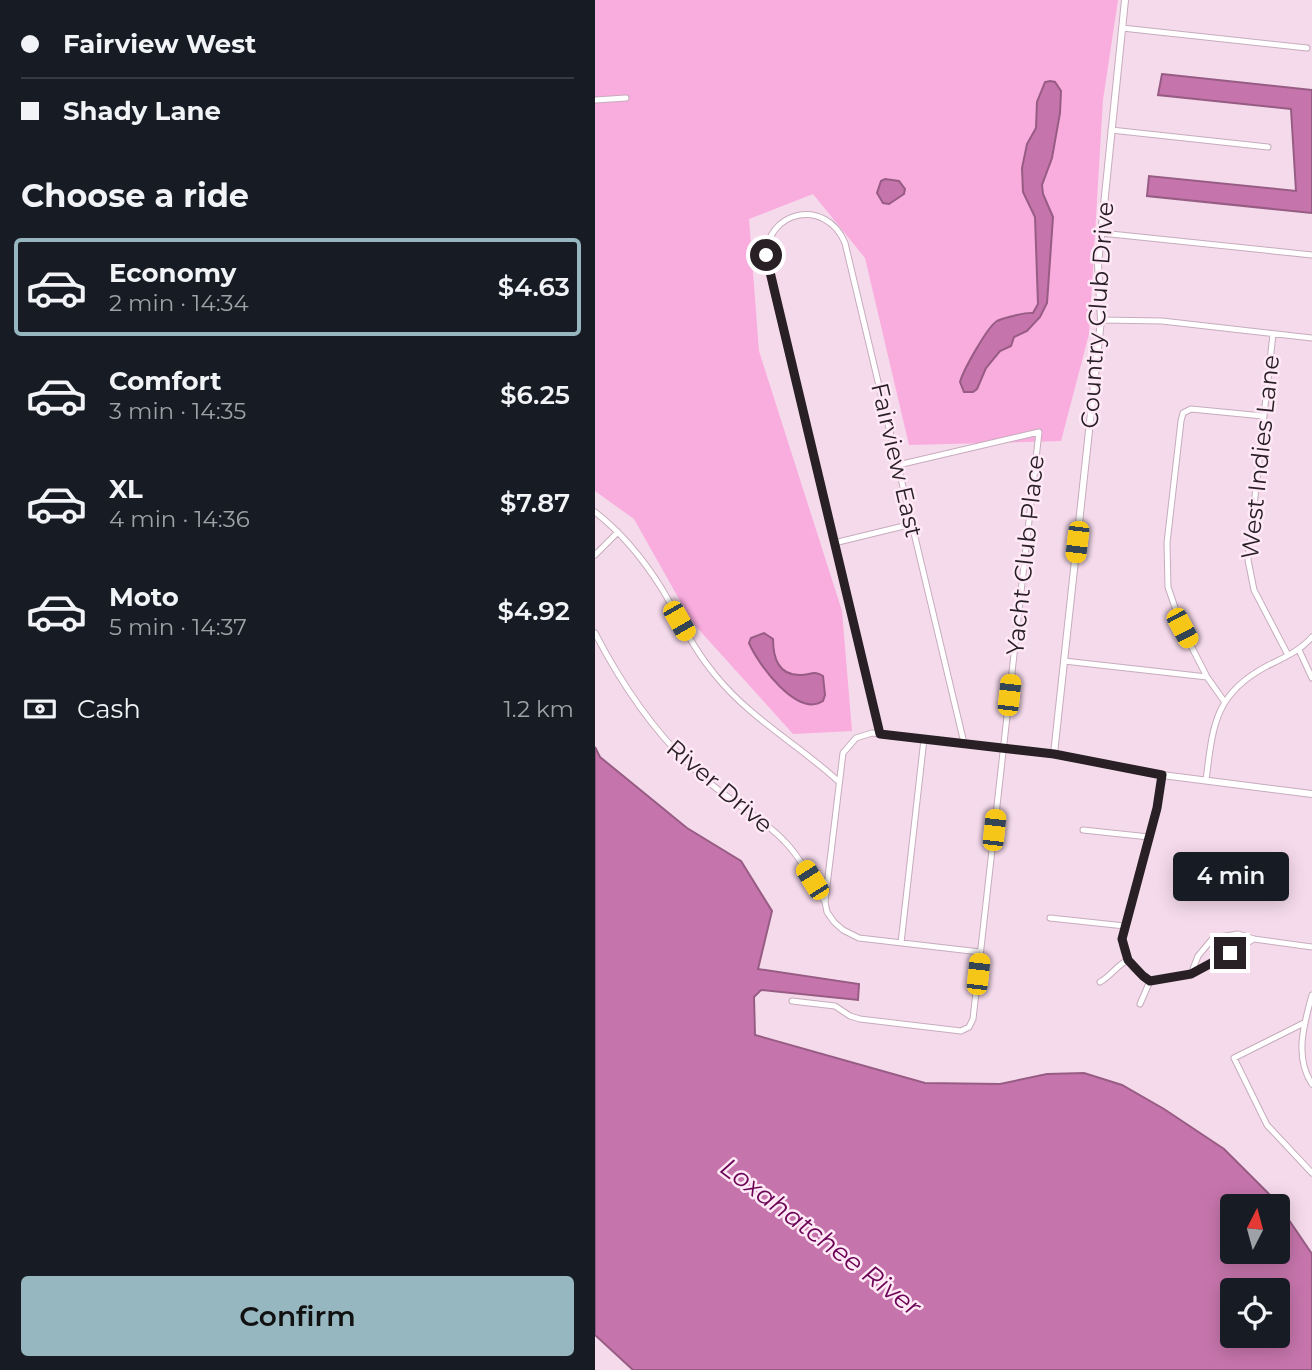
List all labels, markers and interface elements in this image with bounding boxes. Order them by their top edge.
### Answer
text: Fairview West [63,28,256,60]
text: Shady Lane [63,95,221,127]
text: Choose a ride [21,176,249,215]
street label: Country Club Drive [1075,201,1119,429]
route start [750,239,782,271]
icon: car [25,256,88,319]
text: Economy [109,257,236,289]
text: $4.63 [498,271,570,303]
text: 2 min · 14:34 [109,289,249,317]
street label: West Indies Lane [1235,353,1285,561]
icon: car [25,364,88,427]
text: Comfort [109,365,221,397]
text: $6.25 [500,379,570,411]
street label: Fairview East [865,380,929,540]
text: 3 min · 14:35 [109,397,246,425]
street label: Yacht Club Place [1000,453,1050,657]
icon: car [25,472,88,535]
text: XL [109,473,143,505]
text: $7.87 [500,487,570,519]
text: 4 min · 14:36 [109,505,250,533]
car [1065,520,1090,564]
icon: car [25,580,88,643]
text: Moto [109,581,179,613]
text: $4.92 [497,595,570,627]
car [660,598,699,644]
car [1163,605,1202,651]
text: 5 min · 14:37 [109,613,247,641]
car [997,673,1022,717]
icon: cash [21,690,59,728]
text: Cash [77,693,141,725]
text: 1.2 km [504,695,574,723]
street label: River Drive [661,733,779,839]
car [982,808,1007,852]
callout: 4 min [1172,852,1288,900]
car [792,857,833,903]
text: 4 min [1197,862,1265,890]
route end [1214,937,1246,969]
car [966,952,991,996]
water label: Loxahatchee River [714,1151,928,1323]
north arrow [1220,1194,1290,1264]
map controls [1220,1194,1290,1348]
button: Confirm [21,1276,574,1356]
button: locate [1220,1278,1290,1348]

